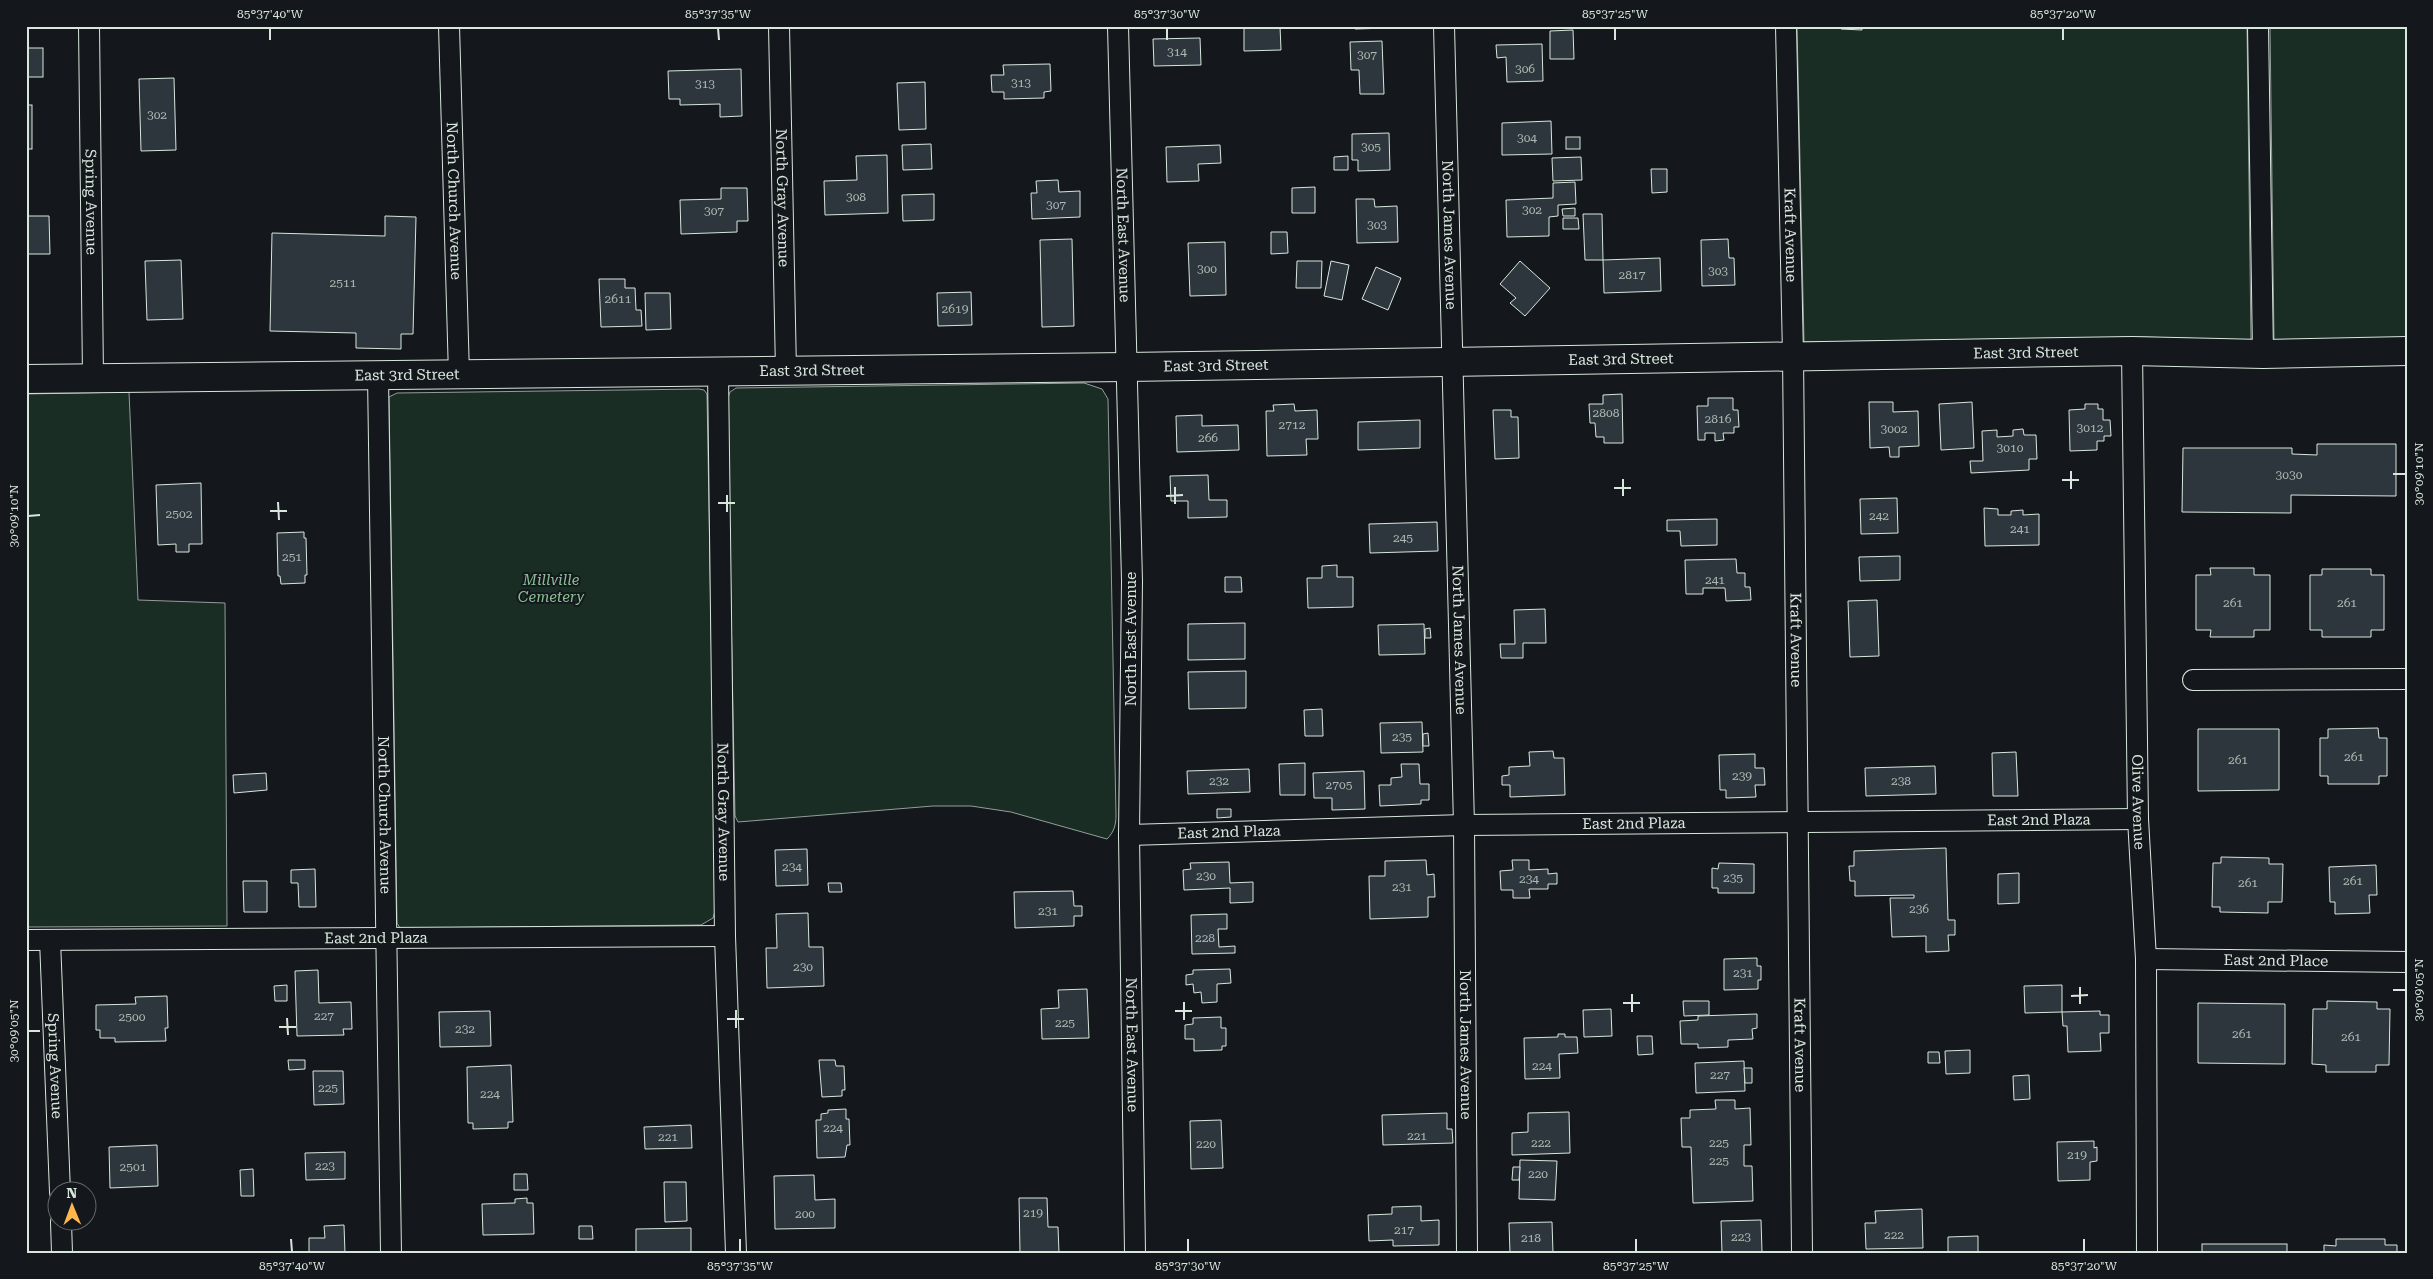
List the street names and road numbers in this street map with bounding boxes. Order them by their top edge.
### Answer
street label: North Church Avenue [443,122,465,280]
street label: North Gray Avenue [772,128,793,267]
street label: Spring Avenue [81,149,101,255]
street label: North James Avenue [1438,160,1460,310]
street label: North East Avenue [1113,167,1134,303]
street label: Kraft Avenue [1780,188,1800,282]
street label: East 3rd Street [1973,343,2079,363]
street label: East 3rd Street [1568,349,1674,369]
street label: East 3rd Street [1163,356,1269,375]
street label: East 3rd Street [759,361,865,380]
street label: East 3rd Street [354,365,460,384]
street label: North James Avenue [1448,565,1470,715]
street label: North East Avenue [1122,572,1140,706]
street label: Kraft Avenue [1786,593,1805,687]
street label: North Church Avenue [374,736,395,894]
street label: North Gray Avenue [714,743,733,881]
street label: Olive Avenue [2128,754,2149,850]
street label: East 2nd Plaza [1987,810,2091,829]
street label: East 2nd Plaza [1582,814,1686,833]
street label: East 2nd Plaza [1177,821,1281,843]
street label: East 2nd Plaza [324,929,428,947]
street label: East 2nd Place [2224,951,2328,970]
street label: North James Avenue [1456,970,1475,1120]
street label: North East Avenue [1122,977,1142,1112]
street label: Kraft Avenue [1790,998,1809,1092]
street label: Spring Avenue [44,1013,66,1119]

